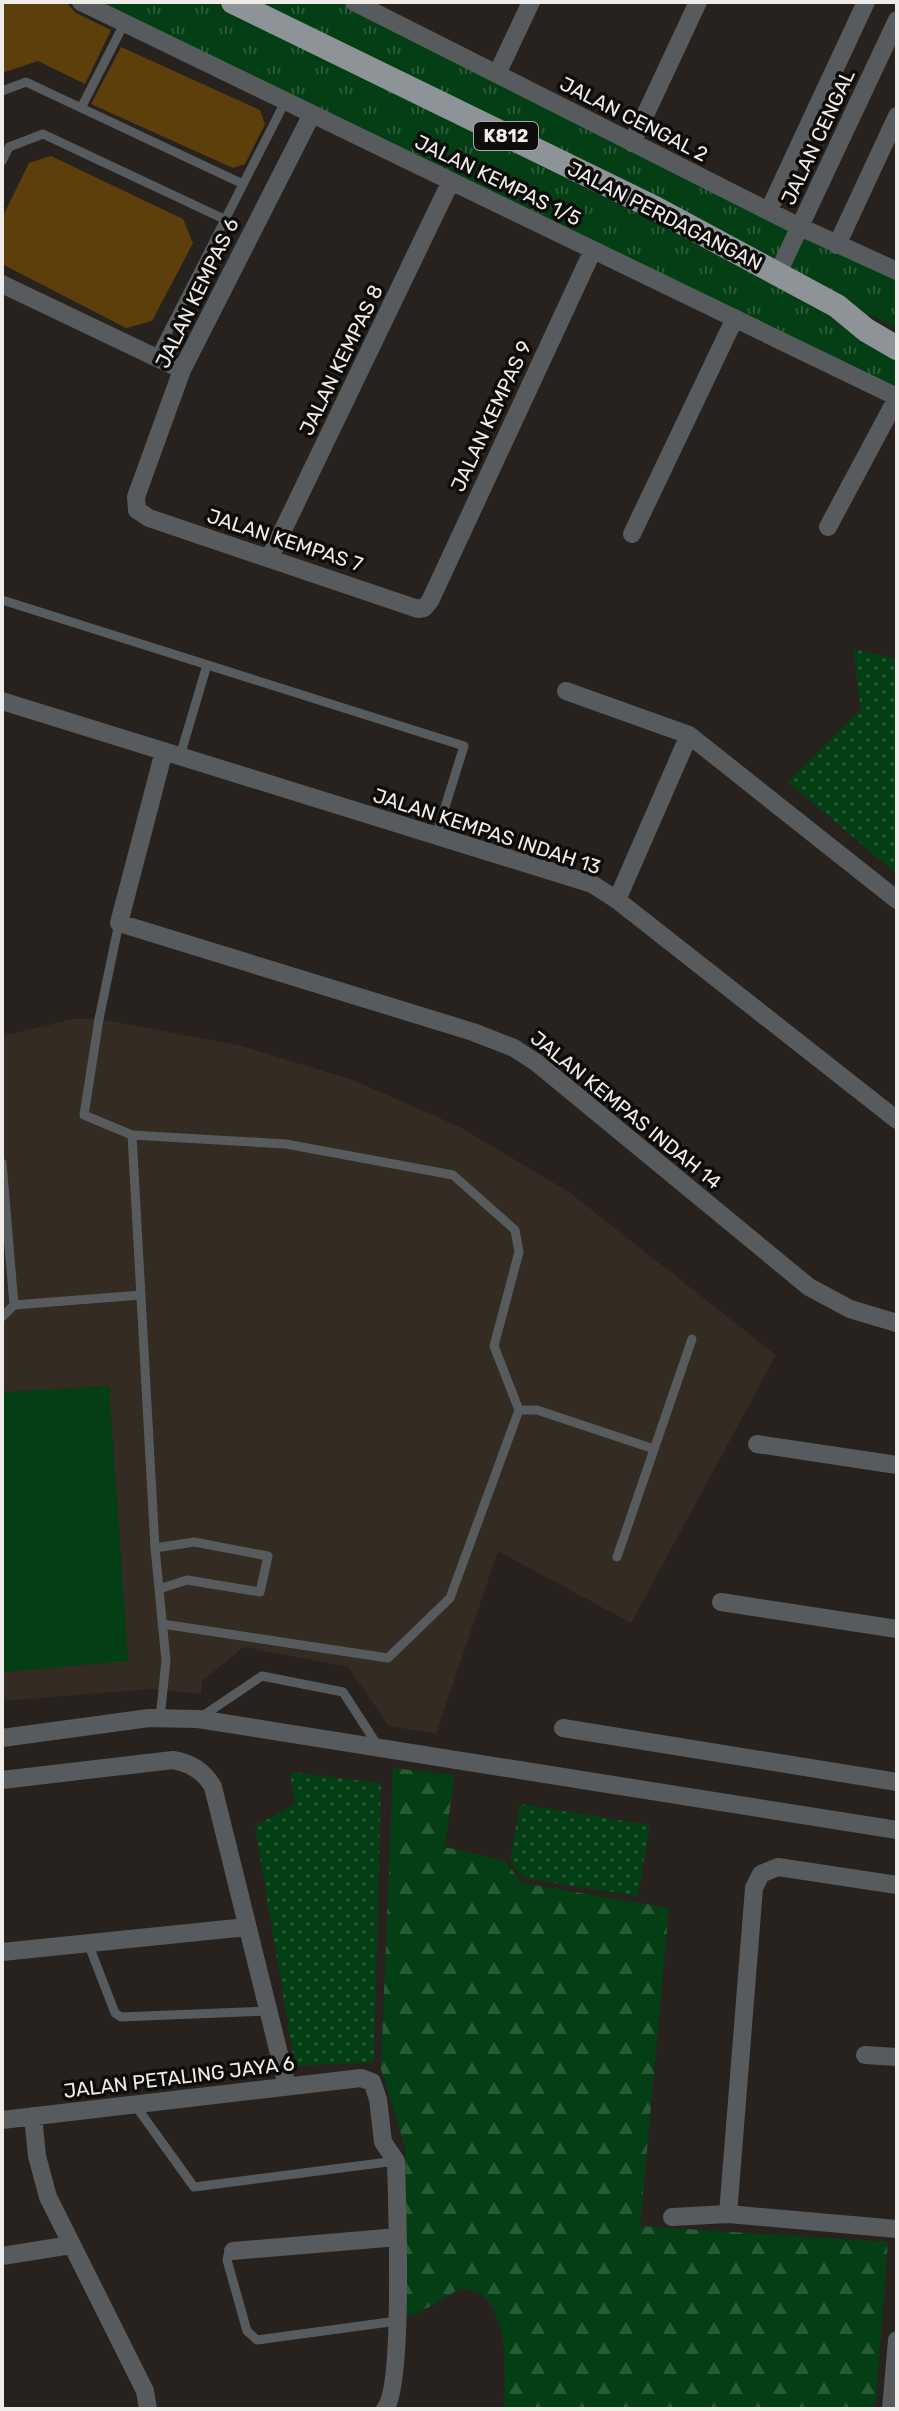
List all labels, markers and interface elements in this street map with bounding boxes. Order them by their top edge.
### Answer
street label: JALAN CENGAL [776,65,860,209]
street label: JALAN CENGAL 2 [556,71,712,167]
road number: K812 [474,122,538,150]
street label: JALAN KEMPAS 1/5 [411,129,585,231]
street label: JALAN PERDAGANGAN [564,156,766,276]
street label: JALAN KEMPAS 6 [150,214,244,372]
street label: JALAN KEMPAS 8 [294,281,388,439]
street label: JALAN KEMPAS 9 [446,337,536,495]
street label: JALAN KEMPAS 7 [204,504,366,576]
street label: JALAN KEMPAS INDAH 13 [370,783,604,879]
street label: JALAN KEMPAS INDAH 14 [526,1026,726,1194]
street label: JALAN PETALING JAYA 6 [62,2051,296,2103]

